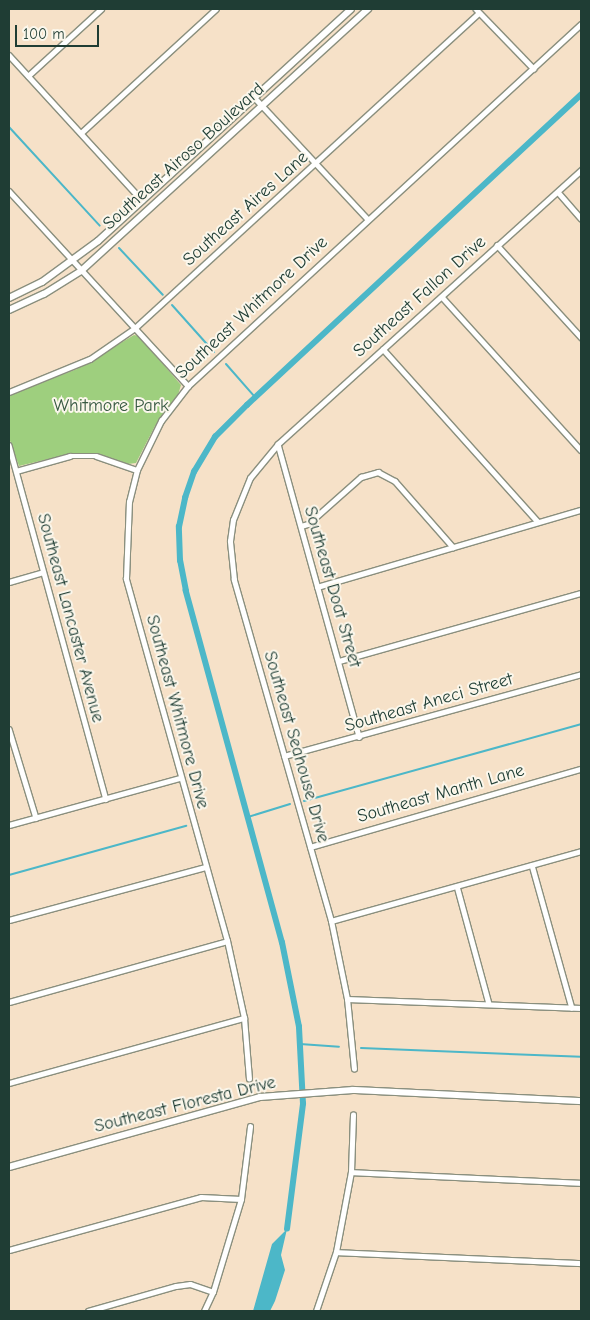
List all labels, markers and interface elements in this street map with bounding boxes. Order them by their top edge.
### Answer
scale bar [18,15,101,47]
text: 100 m [23,25,65,43]
street label: Southeast Airoso Boulevard [99,79,269,235]
street label: Southeast Aires Lane [179,147,313,271]
street label: Southeast Whitmore Drive [172,232,332,384]
street label: Southeast Fallon Drive [349,232,491,362]
park label: Whitmore Park [53,395,169,417]
street label: Southeast Doat Street [299,504,365,670]
street label: Southeast Lancaster Avenue [32,511,108,725]
street label: Southeast Whitmore Drive [141,613,213,811]
street label: Southeast Seahouse Drive [258,649,334,845]
street label: Southeast Aneci Street [343,669,515,737]
street label: Southeast Manth Lane [355,760,527,828]
street label: Southeast Floresta Drive [92,1072,278,1138]

